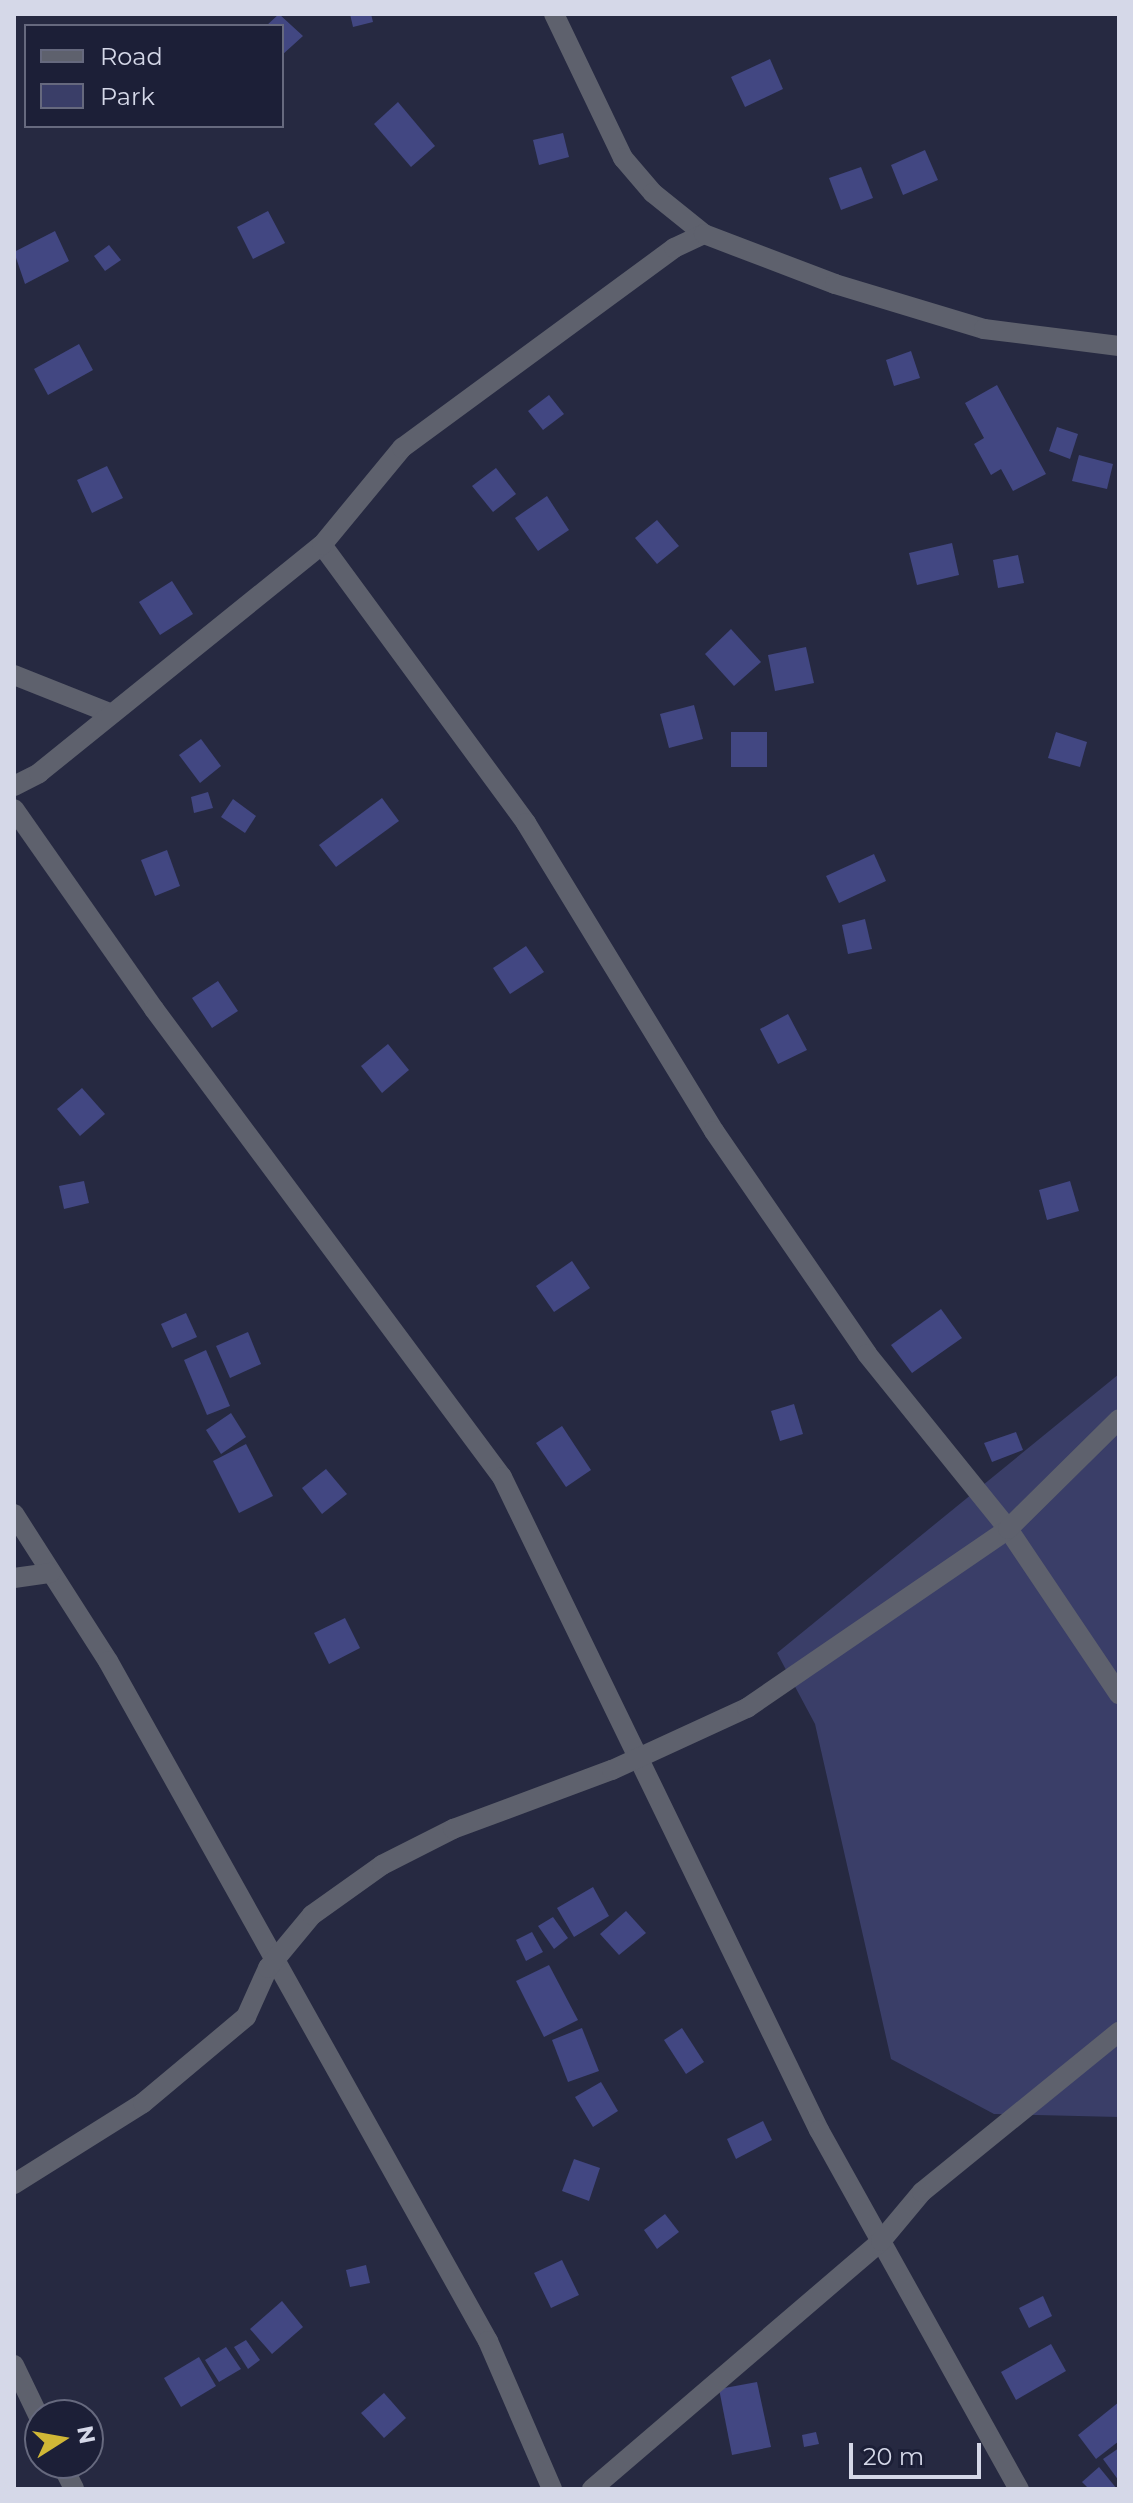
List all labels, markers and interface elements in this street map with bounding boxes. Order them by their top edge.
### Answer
legend [24,24,284,128]
text: Road [100,42,163,71]
text: Park [100,82,155,111]
north arrow [24,2399,104,2479]
text: N [71,2423,101,2446]
scale bar [853,2427,985,2477]
text: 20 m [863,2442,924,2471]

